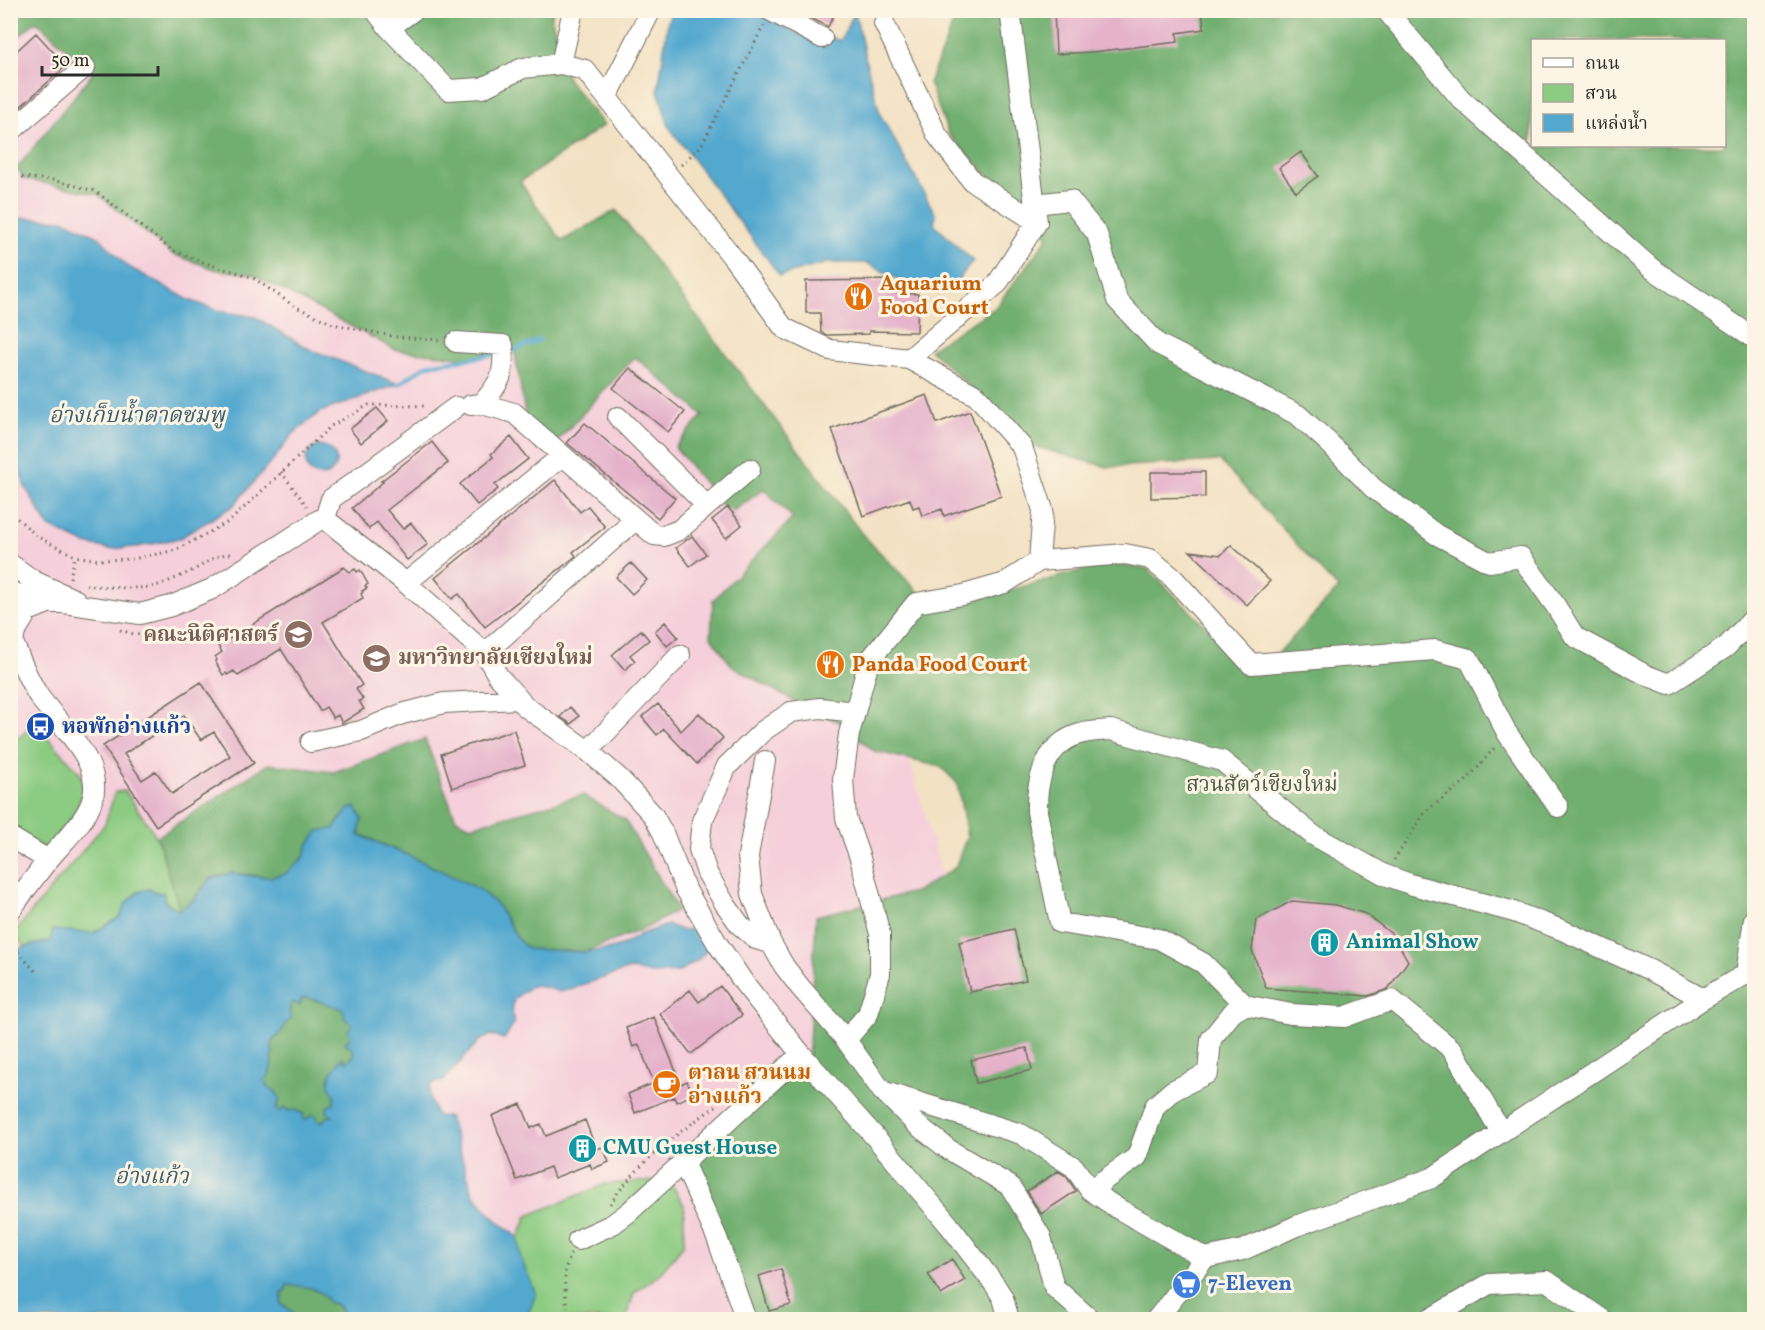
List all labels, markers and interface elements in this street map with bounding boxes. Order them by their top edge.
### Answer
scale bar [42,39,158,77]
legend [1531,39,1726,147]
text: 50 m [51,49,90,74]
text: ถนน [1585,52,1620,77]
text: สวน [1585,82,1617,107]
text: แหล่งน้ำ [1585,109,1648,137]
place label: Aquarium Food Court [880,270,989,323]
restaurant icon: Aquarium Food Court [843,280,875,312]
water label: อ่างเก็บน้ำตาดชมพู [49,398,226,432]
school or university icon: คณะนิติศาสตร์ [283,619,315,651]
place label: คณะนิติศาสตร์ [143,621,280,650]
school or university icon: มหาวิทยาลัยเชียงใหม่ [361,642,393,674]
place label: มหาวิทยาลัยเชียงใหม่ [398,642,592,673]
restaurant icon: Panda Food Court [815,649,847,681]
place label: Panda Food Court [852,651,1028,680]
bus stop icon: หอพักอ่างแก้ว [25,711,57,743]
place label: หอพักอ่างแก้ว [62,713,191,742]
park label: สวนสัตว์เชียงใหม่ [1186,769,1338,800]
building icon: Animal Show [1309,926,1341,958]
place label: Animal Show [1346,928,1479,957]
place label: ตาลน สวนนม อ่างแก้ว [688,1059,811,1112]
cafe icon: ตาลน สวนนม อ่างแก้ว [651,1069,683,1101]
building icon: CMU Guest House [566,1132,598,1164]
place label: CMU Guest House [603,1134,777,1163]
water label: อ่างแก้ว [115,1162,190,1193]
supermarket icon: 7-Eleven [1171,1268,1203,1300]
place label: 7-Eleven [1208,1270,1292,1299]

